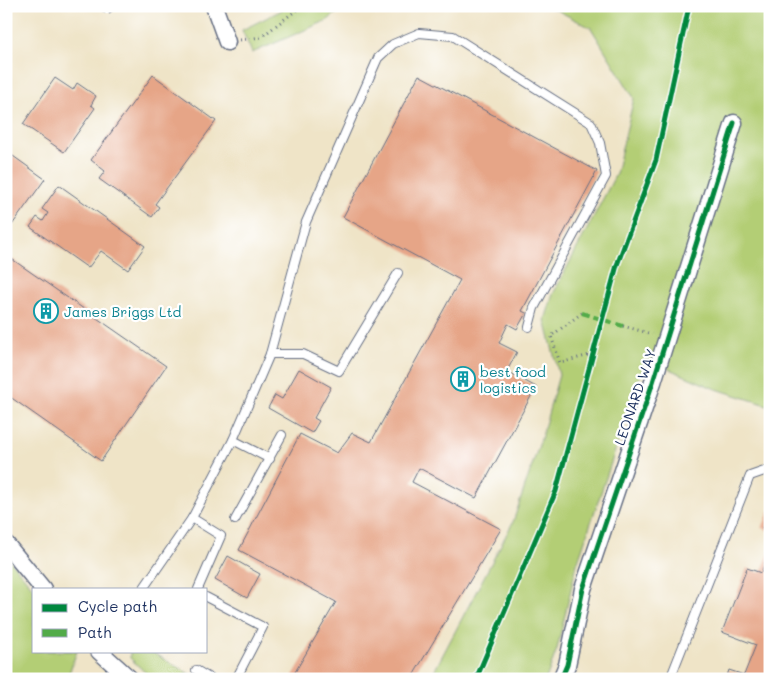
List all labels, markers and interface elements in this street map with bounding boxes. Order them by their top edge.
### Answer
building icon: James Briggs Ltd [33,298,59,324]
place label: James Briggs Ltd [64,302,182,321]
street label: LEONARD WAY [610,346,660,448]
place label: best food logistics [480,362,546,397]
building icon: best food logistics [450,366,476,392]
legend [32,588,208,652]
text: Cycle path [78,596,157,616]
text: Path [78,622,112,642]

